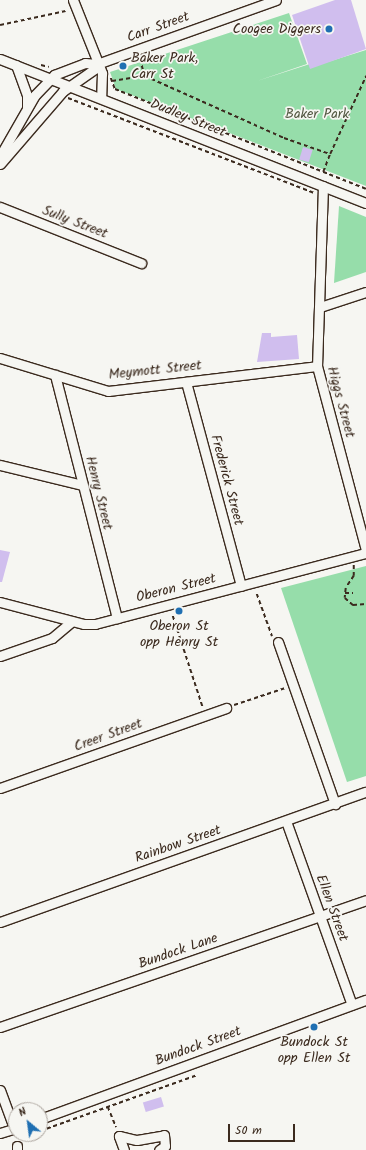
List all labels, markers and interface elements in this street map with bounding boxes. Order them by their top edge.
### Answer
street label: Carr Street [124,8,192,46]
place label: Coogee Diggers [233,21,321,37]
marker: Coogee Diggers [324,24,334,34]
place label: Baker Park, Carr St [131,50,198,82]
marker: Baker Park, Carr St [118,61,128,71]
street label: Dudley Street [148,95,228,141]
park label: Baker Park [285,106,349,122]
street label: Sully Street [40,202,110,242]
street label: Meymott Street [108,357,202,383]
street label: Higgs Street [323,365,359,439]
street label: Frederick Street [207,433,247,527]
street label: Henry Street [82,454,116,532]
street label: Oberon Street [134,570,218,606]
marker: Oberon St opp Henry St [174,606,184,616]
place label: Oberon St opp Henry St [140,618,218,650]
street label: Creer Street [72,715,144,755]
street label: Rainbow Street [133,821,223,867]
street label: Ellen Street [312,872,352,944]
street label: Bundock Lane [136,930,220,972]
marker: Bundock St opp Ellen St [309,1022,319,1032]
street label: Bundock Street [153,1023,243,1069]
place label: Bundock St opp Ellen St [278,1034,350,1066]
north arrow [8,1102,48,1142]
text: N [15,1103,30,1122]
scale bar [230,1116,297,1142]
text: 50 m [235,1121,262,1140]

